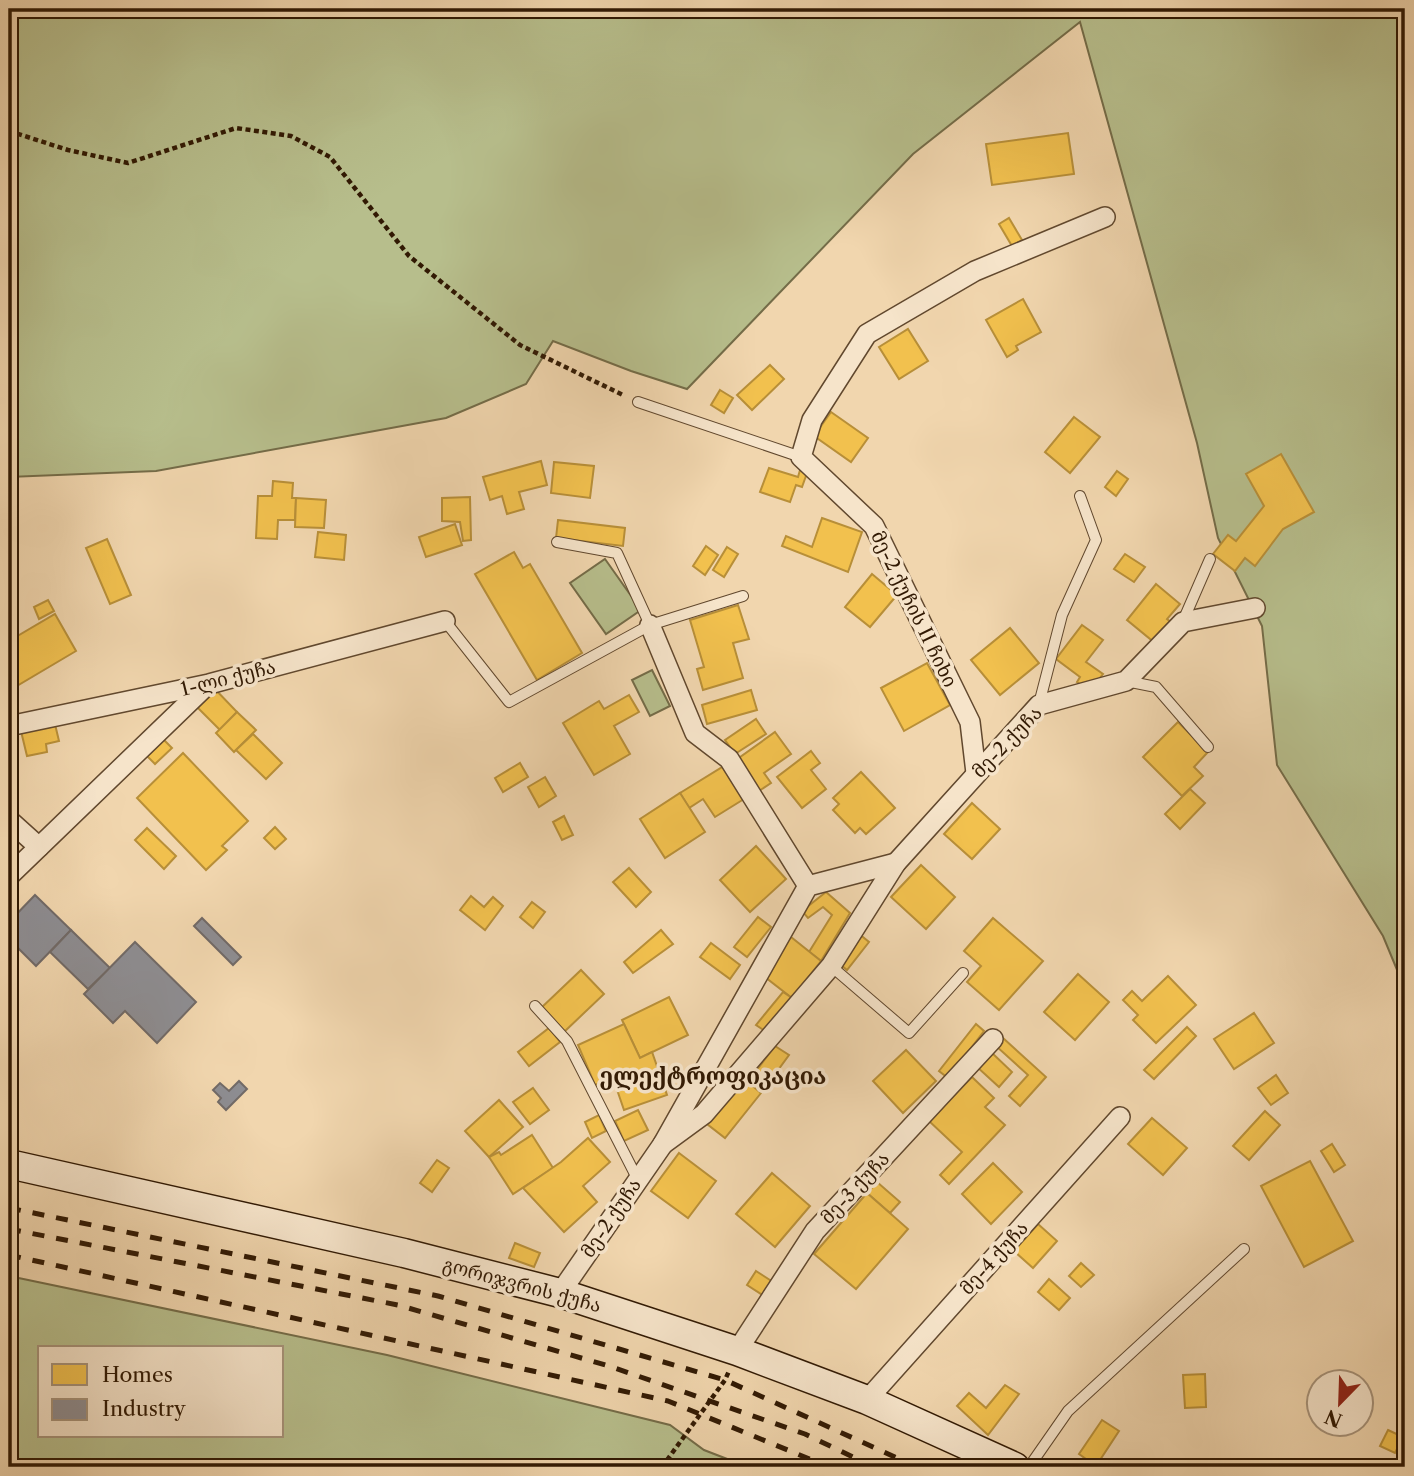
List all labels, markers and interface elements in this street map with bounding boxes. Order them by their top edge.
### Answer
street label: მე-2 ქუჩის II ჩიხი [866,527,962,691]
street label: 1-ლი ქუჩა [178,655,278,701]
street label: მე-2 ქუჩა [967,701,1047,783]
district label: ელექტროფიკაცია [600,1062,826,1090]
street label: მე-3 ქუჩა [816,1147,894,1229]
street label: მე-2 ქუჩა [576,1174,646,1262]
street label: მე-4 ქუჩა [955,1217,1033,1299]
street label: გორიჯვრის ქუჩა [440,1253,604,1317]
legend [38,1346,284,1438]
text: Homes [102,1362,173,1387]
north arrow [1306,1368,1376,1438]
text: Industry [102,1396,186,1421]
text: N [1321,1404,1346,1432]

